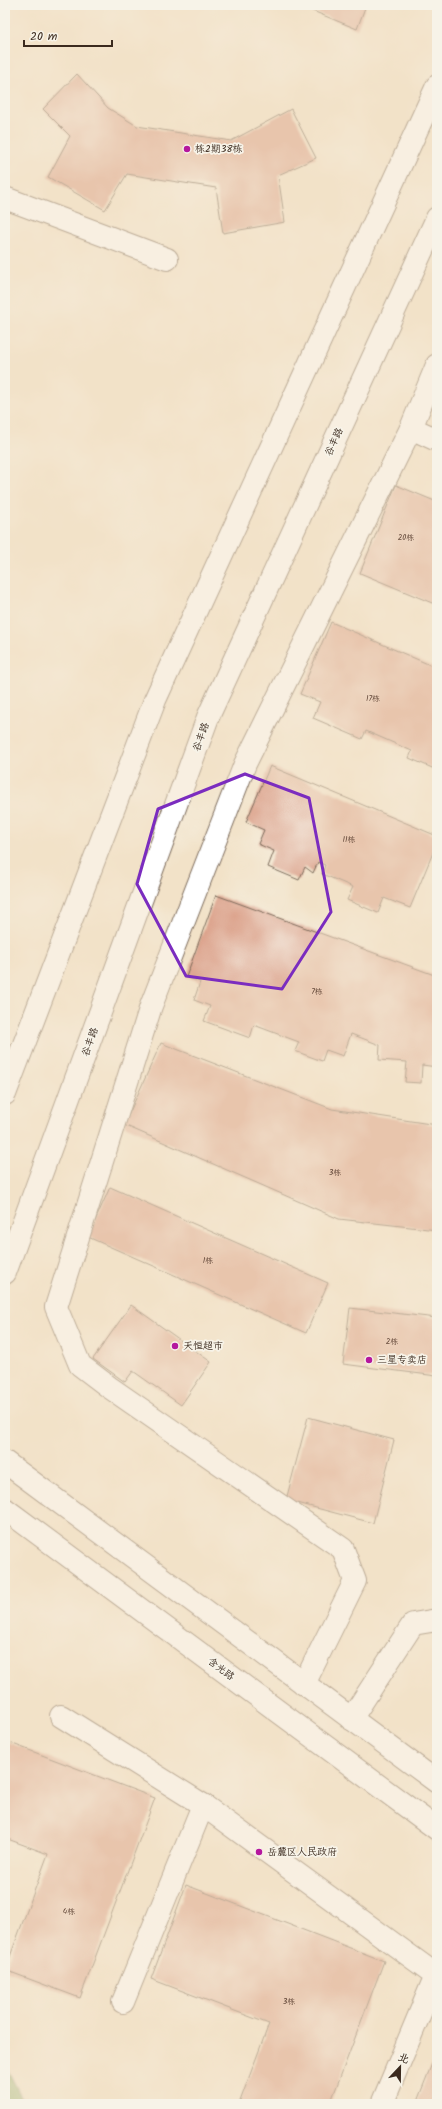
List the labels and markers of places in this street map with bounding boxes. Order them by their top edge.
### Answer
place label: 栋2期38栋 [195,141,243,157]
marker: 栋2期38栋 [182,144,192,154]
place label: 天恒超市 [183,1338,223,1354]
marker: 天恒超市 [170,1341,180,1351]
place label: 三星专卖店 [377,1352,427,1368]
marker: 三星专卖店 [364,1355,374,1365]
place label: 岳麓区人民政府 [267,1844,337,1860]
marker: 岳麓区人民政府 [254,1847,264,1857]

